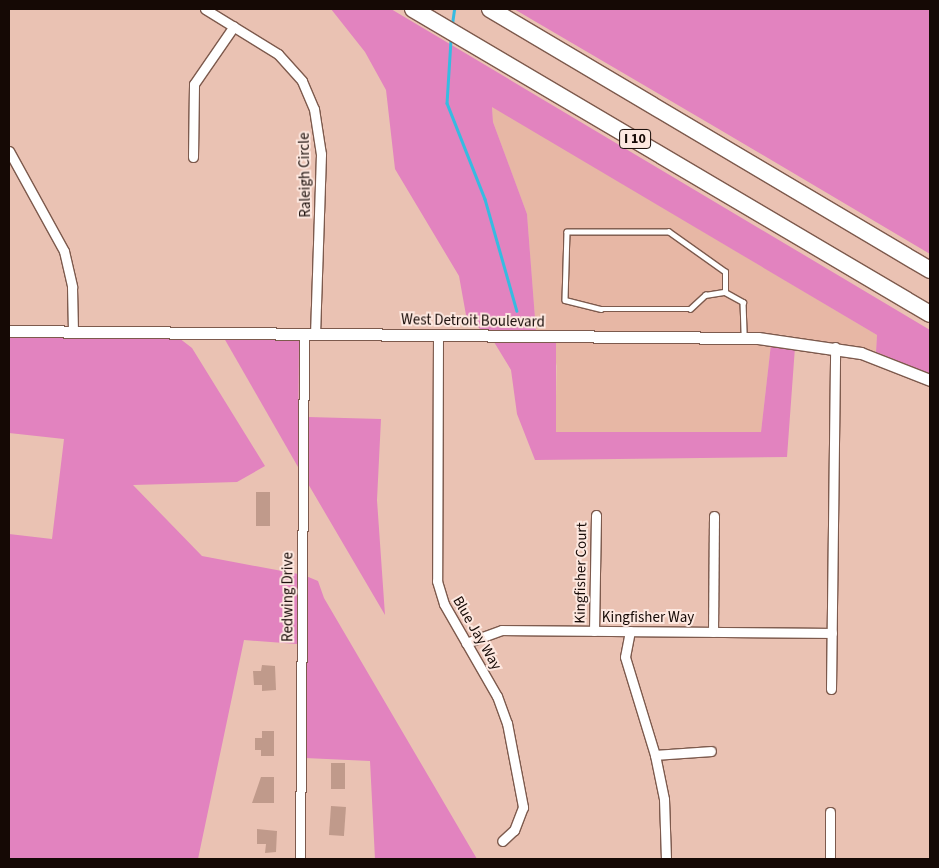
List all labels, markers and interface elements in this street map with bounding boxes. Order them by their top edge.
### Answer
road number: I 10 [619,128,651,150]
street label: Raleigh Circle [295,132,315,218]
street label: West Detroit Boulevard [401,311,545,331]
street label: Kingfisher Court [571,522,591,624]
street label: Redwing Drive [279,552,297,642]
street label: Blue Jay Way [449,593,505,673]
street label: Kingfisher Way [602,609,694,627]

